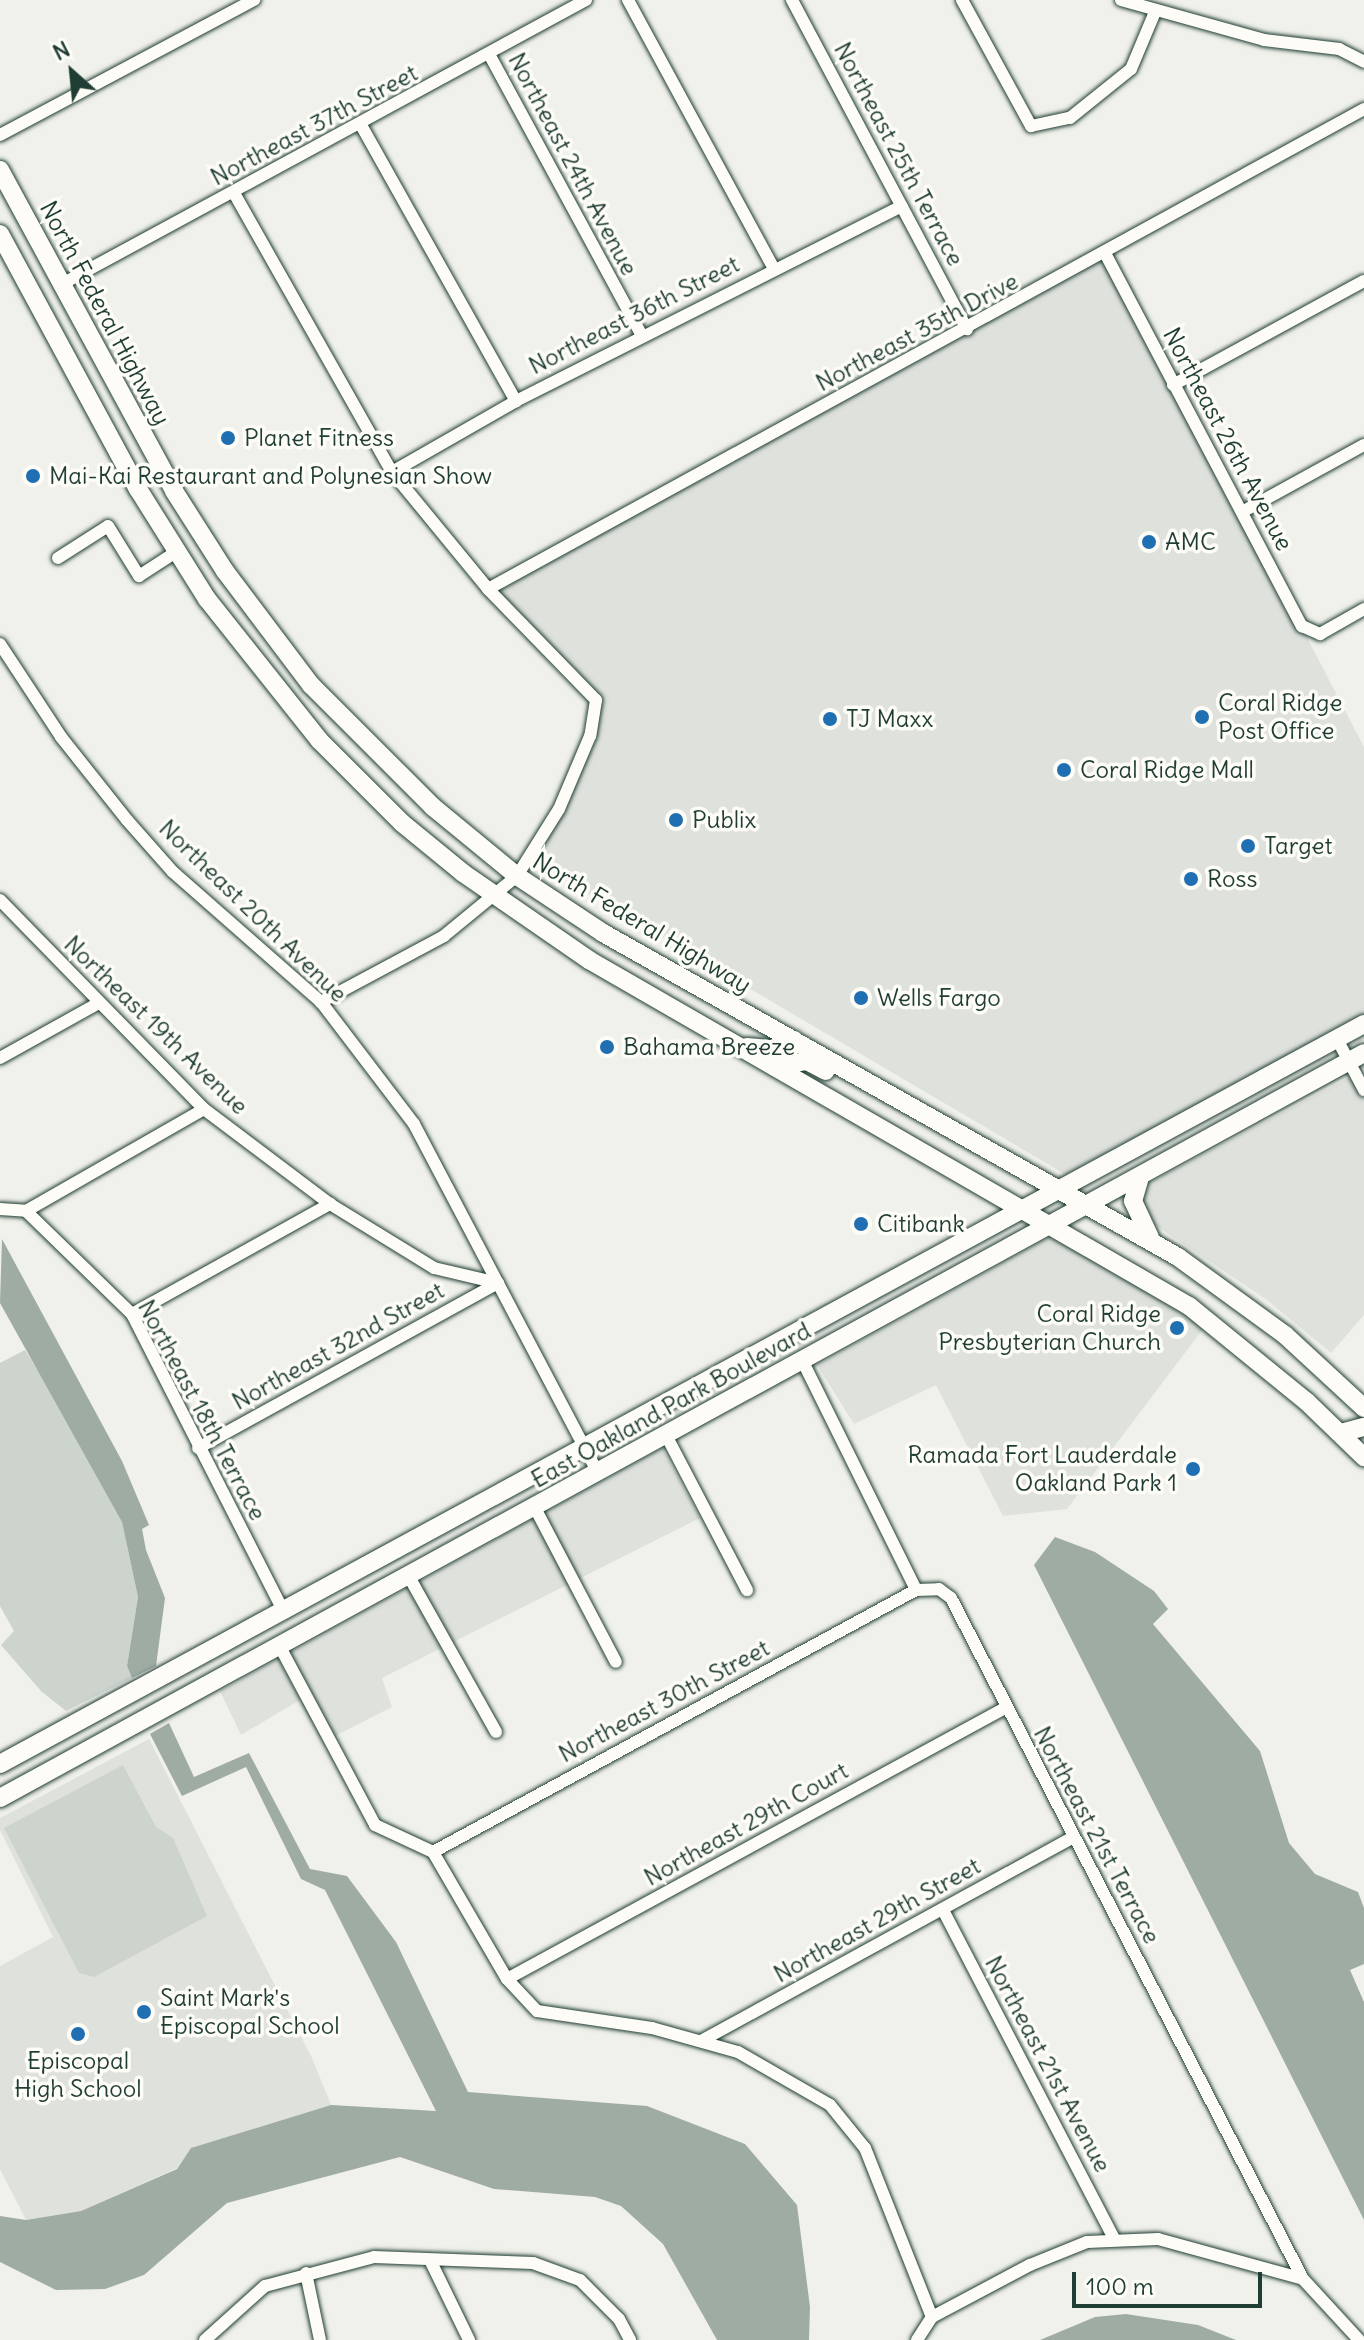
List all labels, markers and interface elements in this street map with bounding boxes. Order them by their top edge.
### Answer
north arrow [32,32,112,112]
text: N [48,35,74,67]
street label: Northeast 25th Terrace [828,37,970,271]
street label: Northeast 24th Avenue [502,48,644,280]
street label: Northeast 37th Street [206,58,422,192]
street label: North Federal Highway [34,196,176,430]
street label: Northeast 36th Street [524,249,744,381]
street label: Northeast 35th Drive [811,267,1023,397]
street label: Northeast 26th Avenue [1157,323,1299,555]
place label: Planet Fitness [244,424,394,452]
marker: Planet Fitness [219,429,237,447]
place label: Mai-Kai Restaurant and Polynesian Show [49,462,492,490]
marker: Mai-Kai Restaurant and Polynesian Show [24,467,42,485]
place label: AMC [1165,528,1216,556]
marker: AMC [1140,533,1158,551]
place label: Coral Ridge Post Office [1218,689,1342,745]
place label: TJ Maxx [846,705,933,733]
marker: Coral Ridge Post Office [1193,708,1211,726]
marker: TJ Maxx [821,710,839,728]
place label: Coral Ridge Mall [1080,756,1254,784]
marker: Coral Ridge Mall [1055,761,1073,779]
place label: Publix [692,806,756,834]
marker: Publix [667,811,685,829]
street label: Northeast 20th Avenue [153,814,353,1008]
place label: Target [1264,832,1333,860]
marker: Target [1239,837,1257,855]
street label: North Federal Highway [528,846,756,1000]
place label: Ross [1207,865,1257,893]
marker: Ross [1182,870,1200,888]
street label: Northeast 19th Avenue [58,930,254,1120]
place label: Wells Fargo [877,984,1001,1012]
marker: Wells Fargo [852,989,870,1007]
place label: Bahama Breeze [623,1033,795,1061]
marker: Bahama Breeze [598,1038,616,1056]
place label: Citibank [877,1210,965,1238]
marker: Citibank [852,1215,870,1233]
street label: Northeast 32nd Street [227,1276,449,1416]
street label: Northeast 18th Terrace [132,1295,272,1525]
place label: Coral Ridge Presbyterian Church [938,1300,1161,1356]
street label: East Oakland Park Boulevard [526,1316,816,1494]
marker: Coral Ridge Presbyterian Church [1168,1319,1186,1337]
place label: Ramada Fort Lauderdale Oakland Park 1 [907,1441,1177,1497]
marker: Ramada Fort Lauderdale Oakland Park 1 [1184,1460,1202,1478]
street label: Northeast 30th Street [554,1633,774,1769]
street label: Northeast 21st Terrace [1028,1722,1166,1948]
street label: Northeast 29th Court [639,1756,853,1892]
street label: Northeast 29th Street [769,1851,985,1989]
street label: Northeast 21st Avenue [979,1951,1117,2177]
place label: Saint Mark's Episcopal School [160,1984,340,2040]
marker: Saint Mark's Episcopal School [135,2003,153,2021]
marker: Episcopal High School [69,2025,87,2043]
place label: Episcopal High School [14,2047,142,2103]
scale bar [1076,2256,1266,2306]
text: 100 m [1086,2271,1154,2301]

